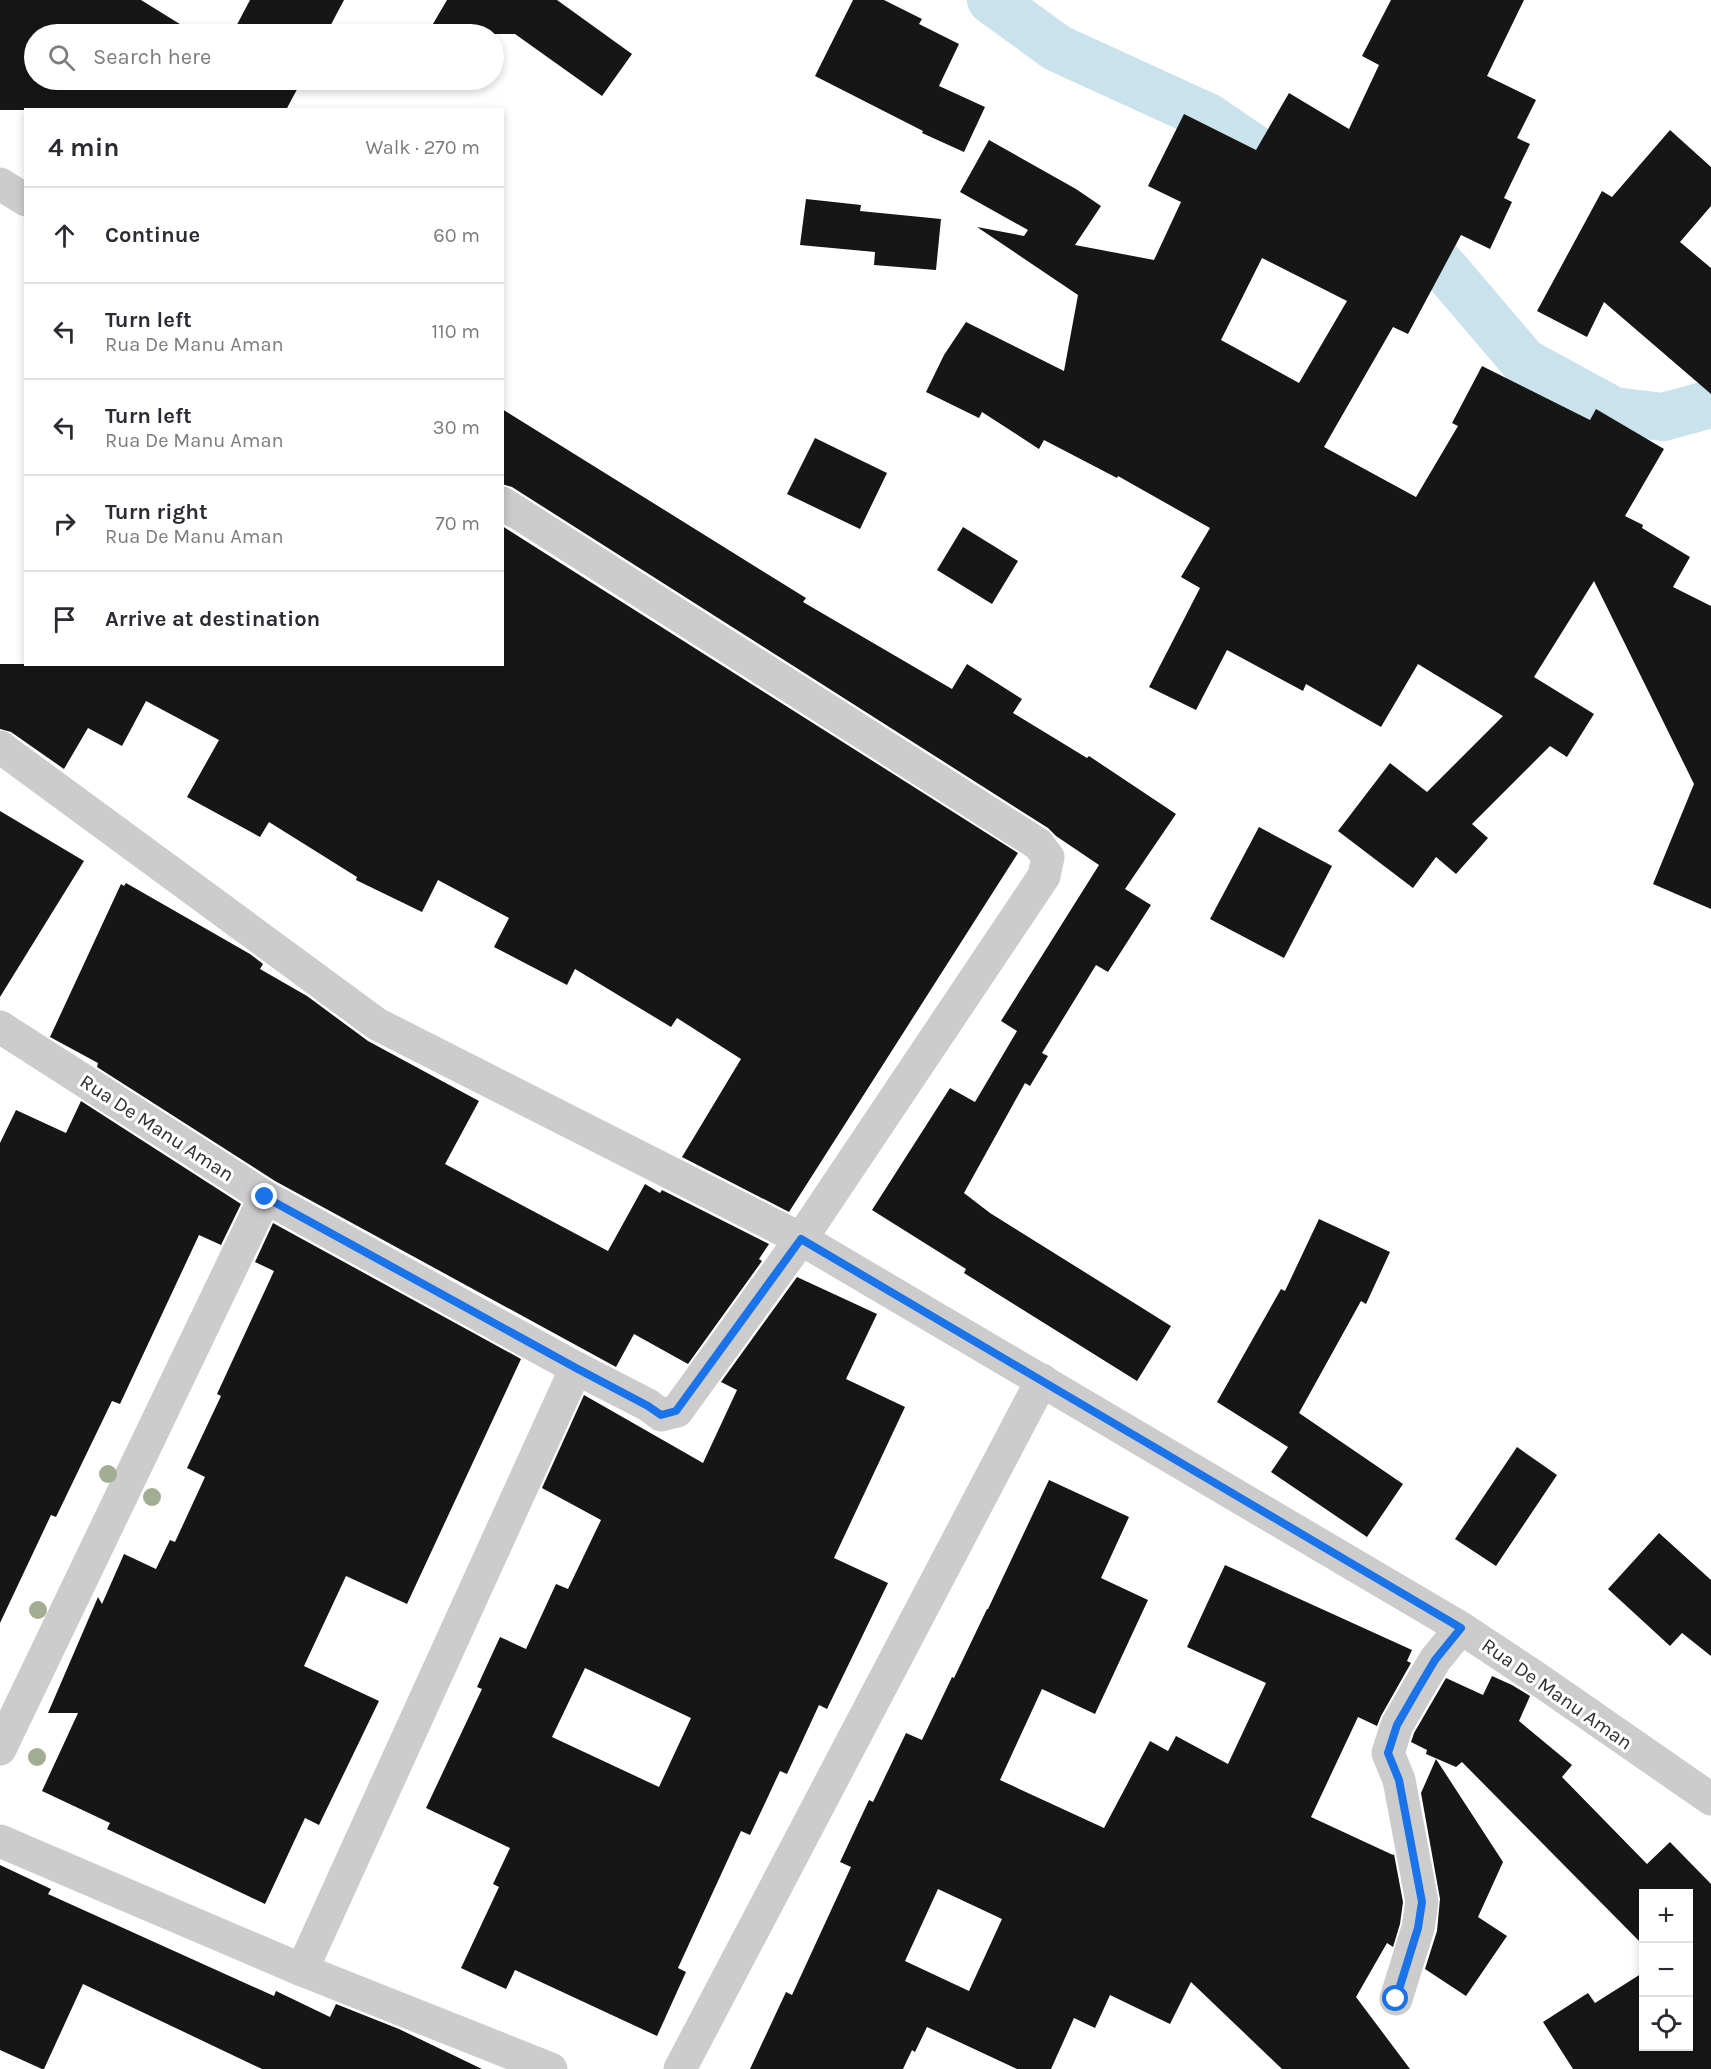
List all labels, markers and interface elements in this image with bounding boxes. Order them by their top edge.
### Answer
search box [24,24,504,90]
icon: search [45,41,78,74]
text: Search here [93,44,211,70]
text: 4 min [48,132,119,163]
text: Walk · 270 m [366,136,480,159]
icon: ahead [48,219,81,252]
text: Continue [105,222,200,248]
text: 60 m [433,224,480,247]
text: Turn left [105,307,192,333]
icon: left [48,315,81,348]
text: 110 m [431,320,480,343]
text: Rua De Manu Aman [105,333,284,356]
text: Turn left [105,403,192,429]
icon: left [48,411,81,444]
text: 30 m [433,416,480,439]
text: Rua De Manu Aman [105,429,284,452]
text: Turn right [105,499,208,525]
icon: right [48,507,81,540]
text: 70 m [435,512,480,535]
text: Rua De Manu Aman [105,525,284,548]
icon: arrive [48,603,81,636]
text: Arrive at destination [105,606,320,632]
street label: Rua De Manu Aman [76,1070,238,1186]
route end [251,1183,277,1209]
street label: Rua De Manu Aman [1477,1633,1637,1755]
map controls [1639,1889,1693,2051]
button: + [1639,1889,1693,1943]
button: − [1639,1943,1693,1997]
route start [1382,1985,1408,2011]
button: locate [1639,1997,1693,2051]

